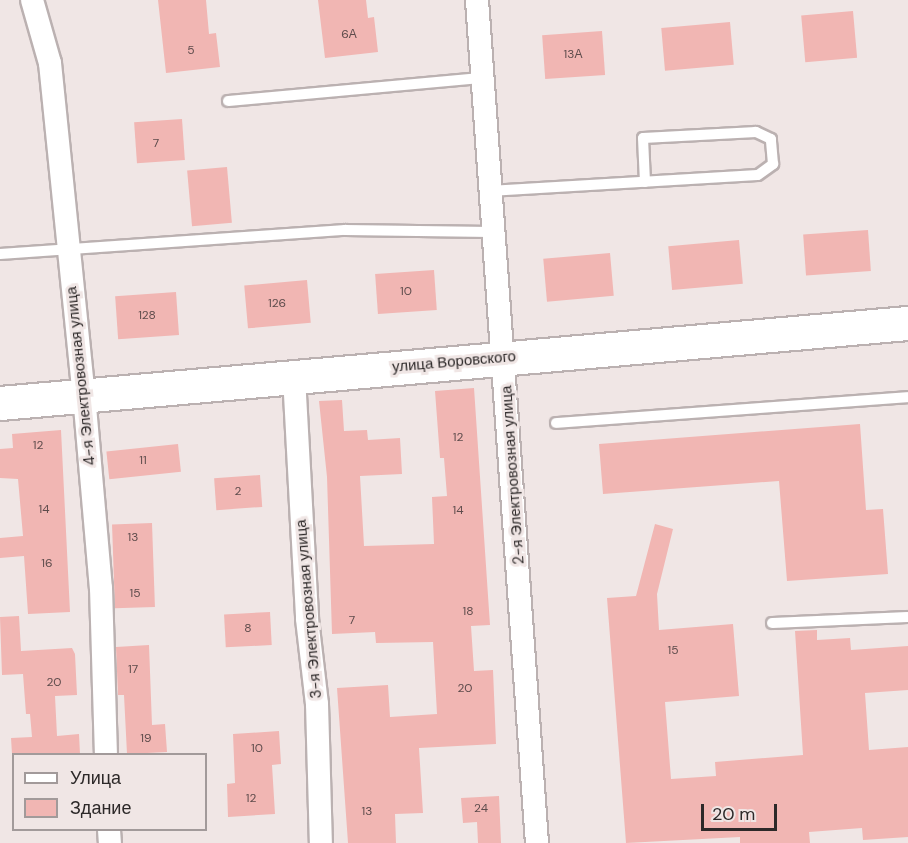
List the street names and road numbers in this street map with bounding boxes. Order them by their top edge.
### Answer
street label: 4-я Электровозная улица [63,286,99,466]
street label: улица Воровского [391,348,517,376]
street label: 2-я Электровозная улица [498,385,528,565]
street label: 3-я Электровозная улица [292,519,326,699]

